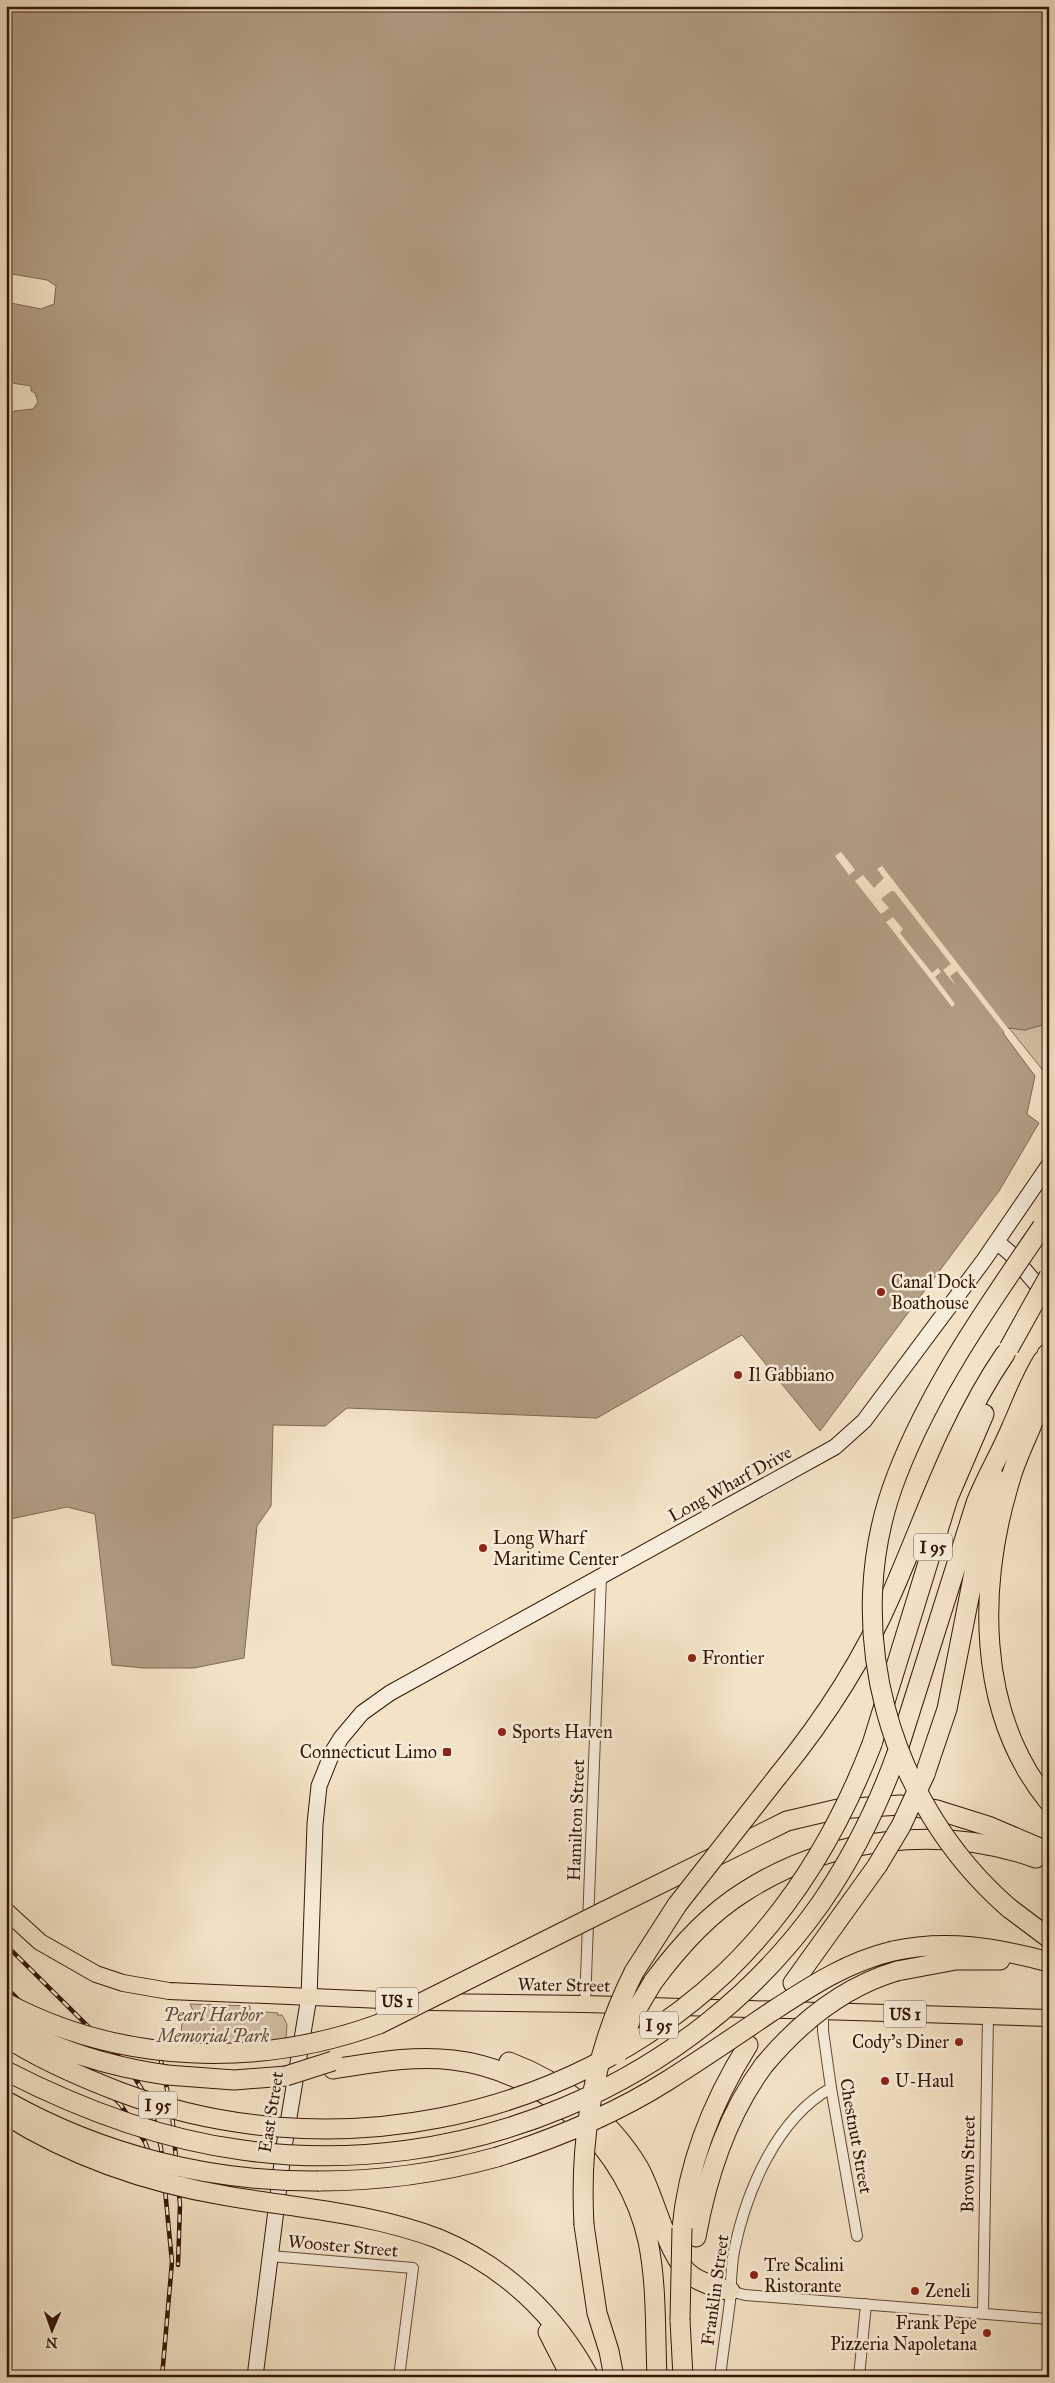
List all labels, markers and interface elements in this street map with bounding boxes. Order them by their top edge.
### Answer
place label: Canal Dock Boathouse [891,1271,977,1314]
marker: Canal Dock Boathouse [875,1286,887,1298]
place label: Il Gabbiano [748,1364,834,1386]
marker: Il Gabbiano [732,1369,744,1381]
street label: Long Wharf Drive [664,1441,796,1528]
place label: Long Wharf Maritime Center [493,1527,619,1570]
road number: I 95 [914,1534,952,1560]
marker: Long Wharf Maritime Center [477,1542,489,1554]
place label: Frontier [702,1647,765,1669]
marker: Frontier [686,1652,698,1664]
place label: Sports Haven [512,1721,613,1743]
marker: Sports Haven [496,1726,508,1738]
place label: Connecticut Limo [300,1741,437,1763]
marker: Connecticut Limo [441,1746,453,1758]
street label: Hamilton Street [563,1758,589,1881]
street label: Water Street [517,1973,611,1997]
road number: US 1 [376,1988,418,2014]
road number: US 1 [884,2000,926,2028]
park label: Pearl Harbor Memorial Park [155,2004,269,2047]
road number: I 95 [640,2012,678,2038]
place label: Cody’s Diner [852,2031,949,2053]
marker: Cody’s Diner [953,2036,965,2048]
street label: East Street [254,2069,288,2154]
place label: U-Haul [895,2070,954,2092]
marker: U-Haul [879,2075,891,2087]
street label: Chestnut Street [835,2077,877,2196]
road number: I 95 [139,2092,177,2118]
street label: Brown Street [956,2114,980,2213]
street label: Wooster Street [287,2230,400,2262]
street label: Franklin Street [696,2232,734,2347]
place label: Tre Scalini Ristorante [764,2254,844,2297]
marker: Tre Scalini Ristorante [748,2269,760,2281]
place label: Zeneli [925,2280,971,2302]
marker: Zeneli [909,2285,921,2297]
north arrow [28,2306,78,2356]
place label: Frank Pepe Pizzeria Napoletana [830,2312,977,2355]
marker: Frank Pepe Pizzeria Napoletana [981,2327,993,2339]
text: N [45,2334,58,2351]

